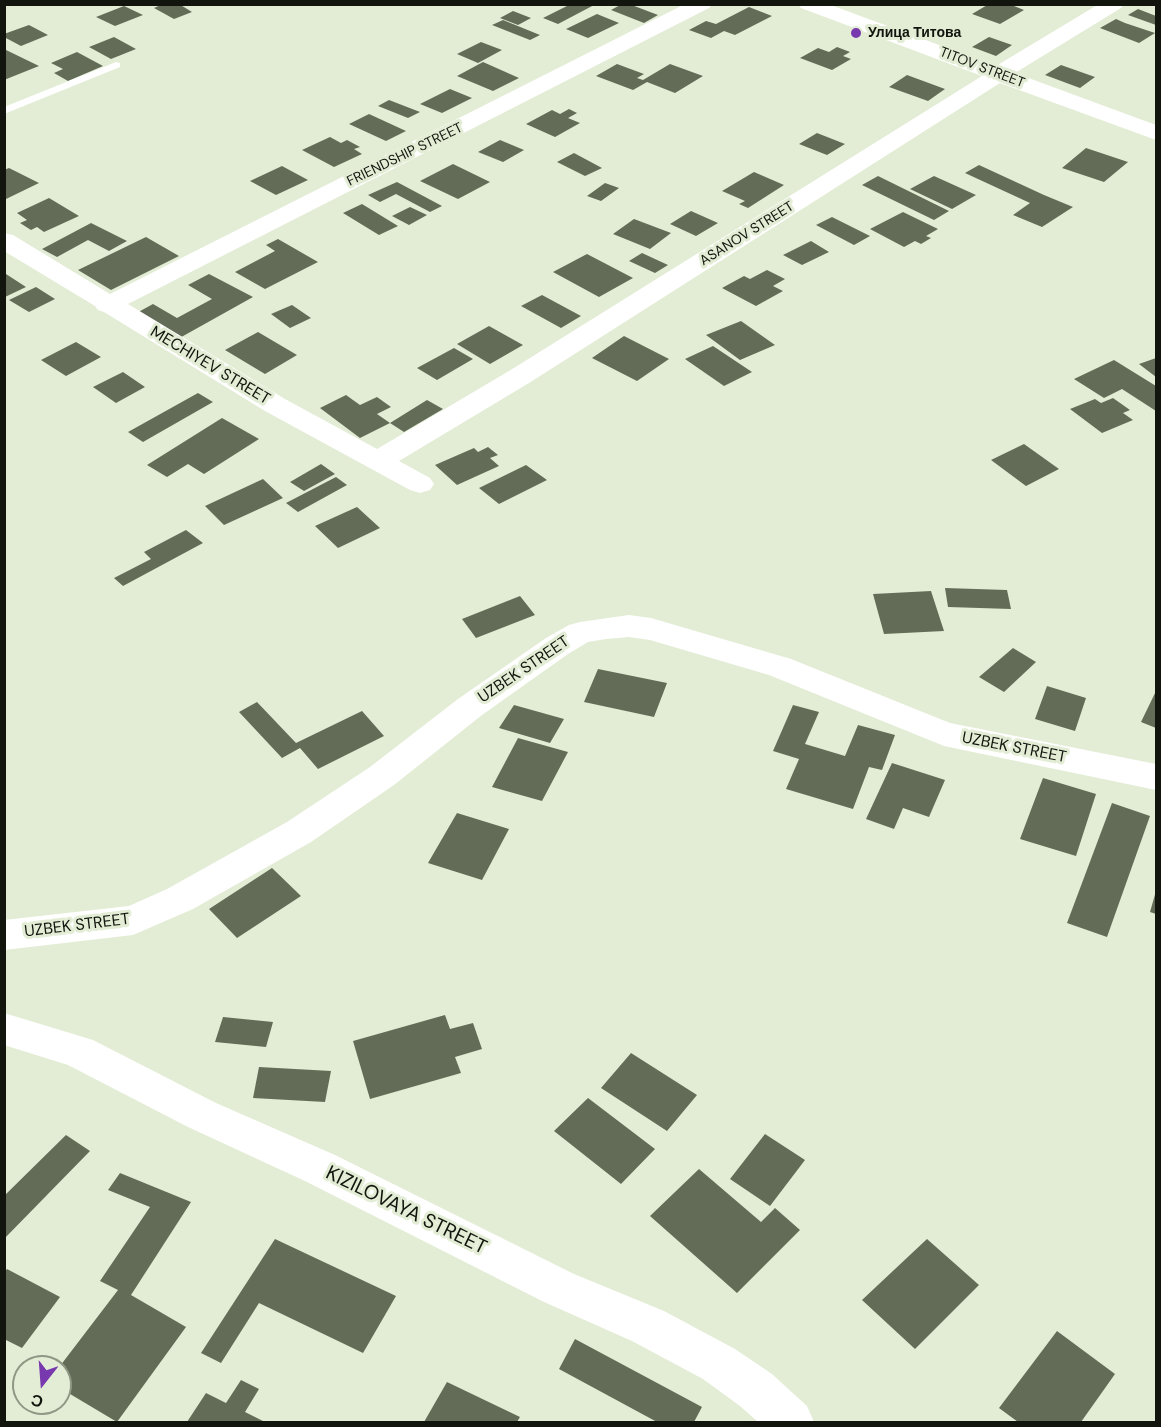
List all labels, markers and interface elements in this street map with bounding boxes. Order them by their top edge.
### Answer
place label: Улица Титова [868,25,961,41]
marker: Улица Титова [849,26,863,40]
street label: TITOV STREET [937,44,1027,92]
street label: FRIENDSHIP STREET [344,120,466,190]
street label: ASANOV STREET [697,198,797,270]
street label: MECHIYEV STREET [147,323,273,409]
street label: UZBEK STREET [475,632,573,708]
street label: UZBEK STREET [960,728,1068,768]
street label: UZBEK STREET [23,910,131,942]
street label: KIZILOVAYA STREET [322,1162,490,1260]
north arrow [12,1355,72,1415]
text: С [29,1389,46,1413]

